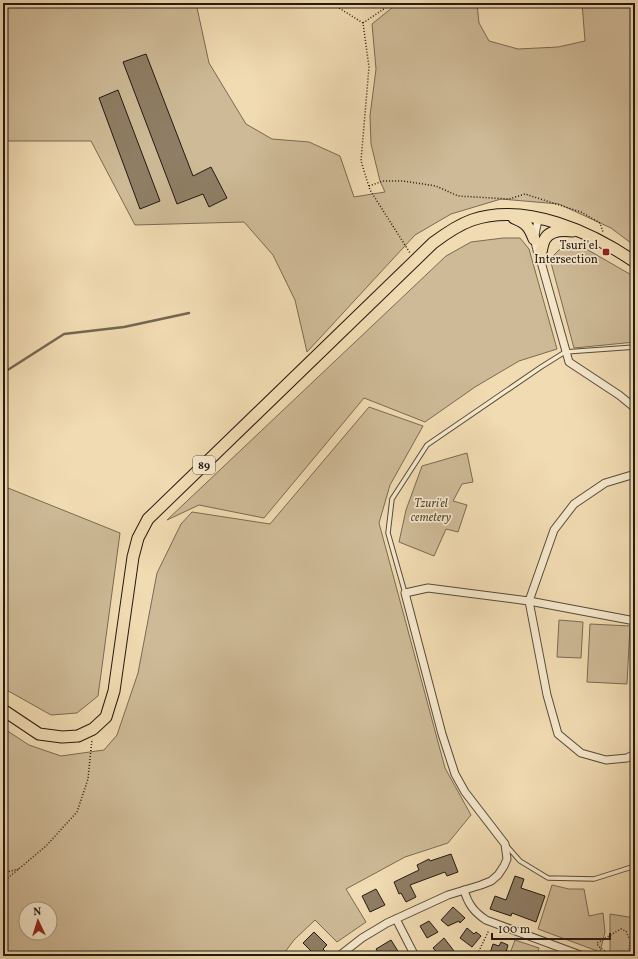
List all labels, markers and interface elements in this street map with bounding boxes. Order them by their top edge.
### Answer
place label: Tsuri'el Intersection [534,238,598,268]
marker: Tsuri'el Intersection [601,247,611,257]
road number: 89 [193,456,215,474]
park label: Tzuri'el cemetery [411,496,452,526]
north arrow [18,901,58,941]
text: N [33,905,42,920]
scale bar [492,915,610,941]
text: 100 m [498,922,531,938]

